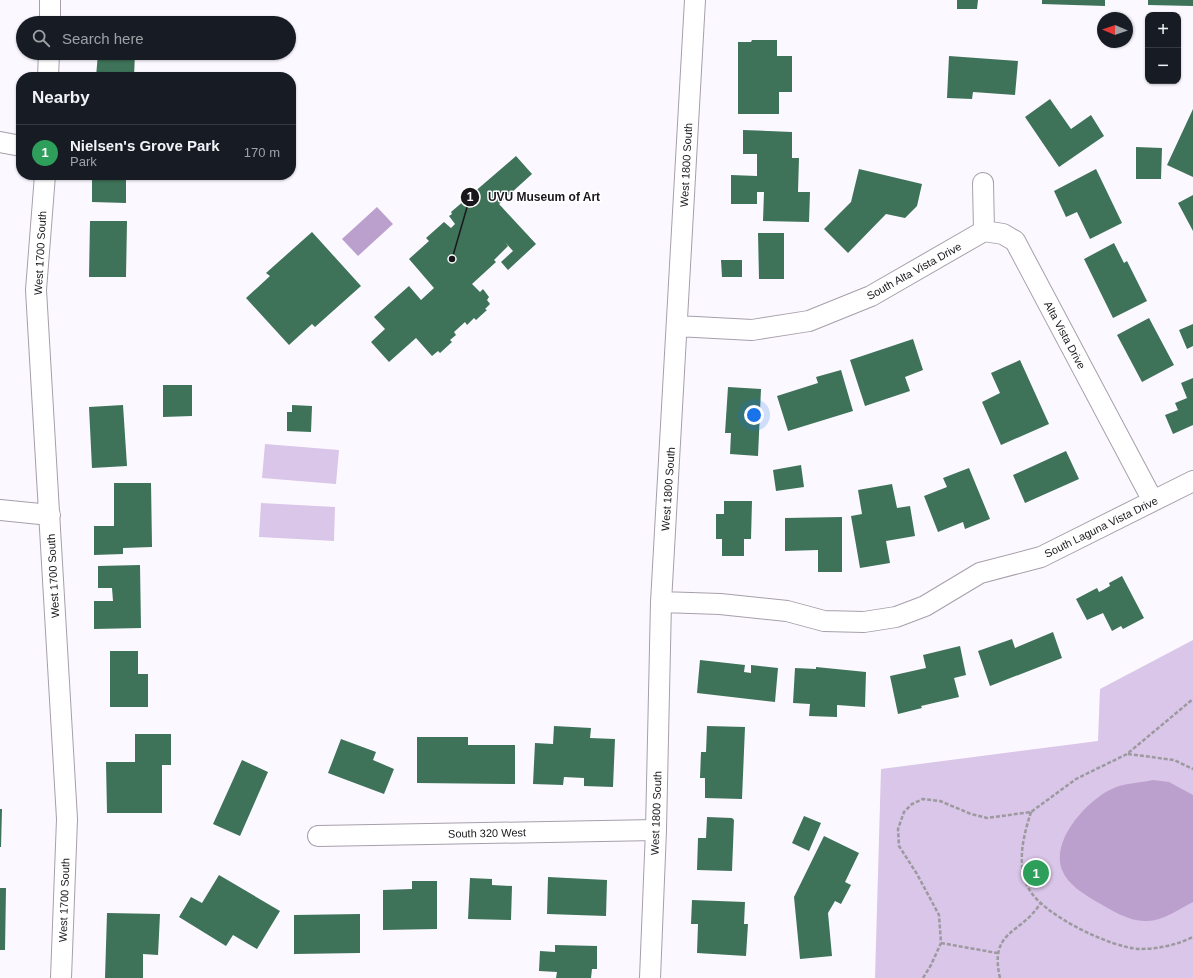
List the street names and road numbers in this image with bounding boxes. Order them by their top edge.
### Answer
street label: West 1800 South [678,123,694,207]
street label: West 1700 South [32,211,48,295]
street label: South Alta Vista Drive [865,240,963,302]
street label: Alta Vista Drive [1042,299,1088,371]
street label: West 1800 South [659,447,677,531]
street label: South Laguna Vista Drive [1042,494,1160,560]
street label: West 1700 South [45,534,61,618]
street label: West 1800 South [649,771,663,855]
street label: South 320 West [448,826,526,840]
street label: West 1700 South [57,858,71,942]

